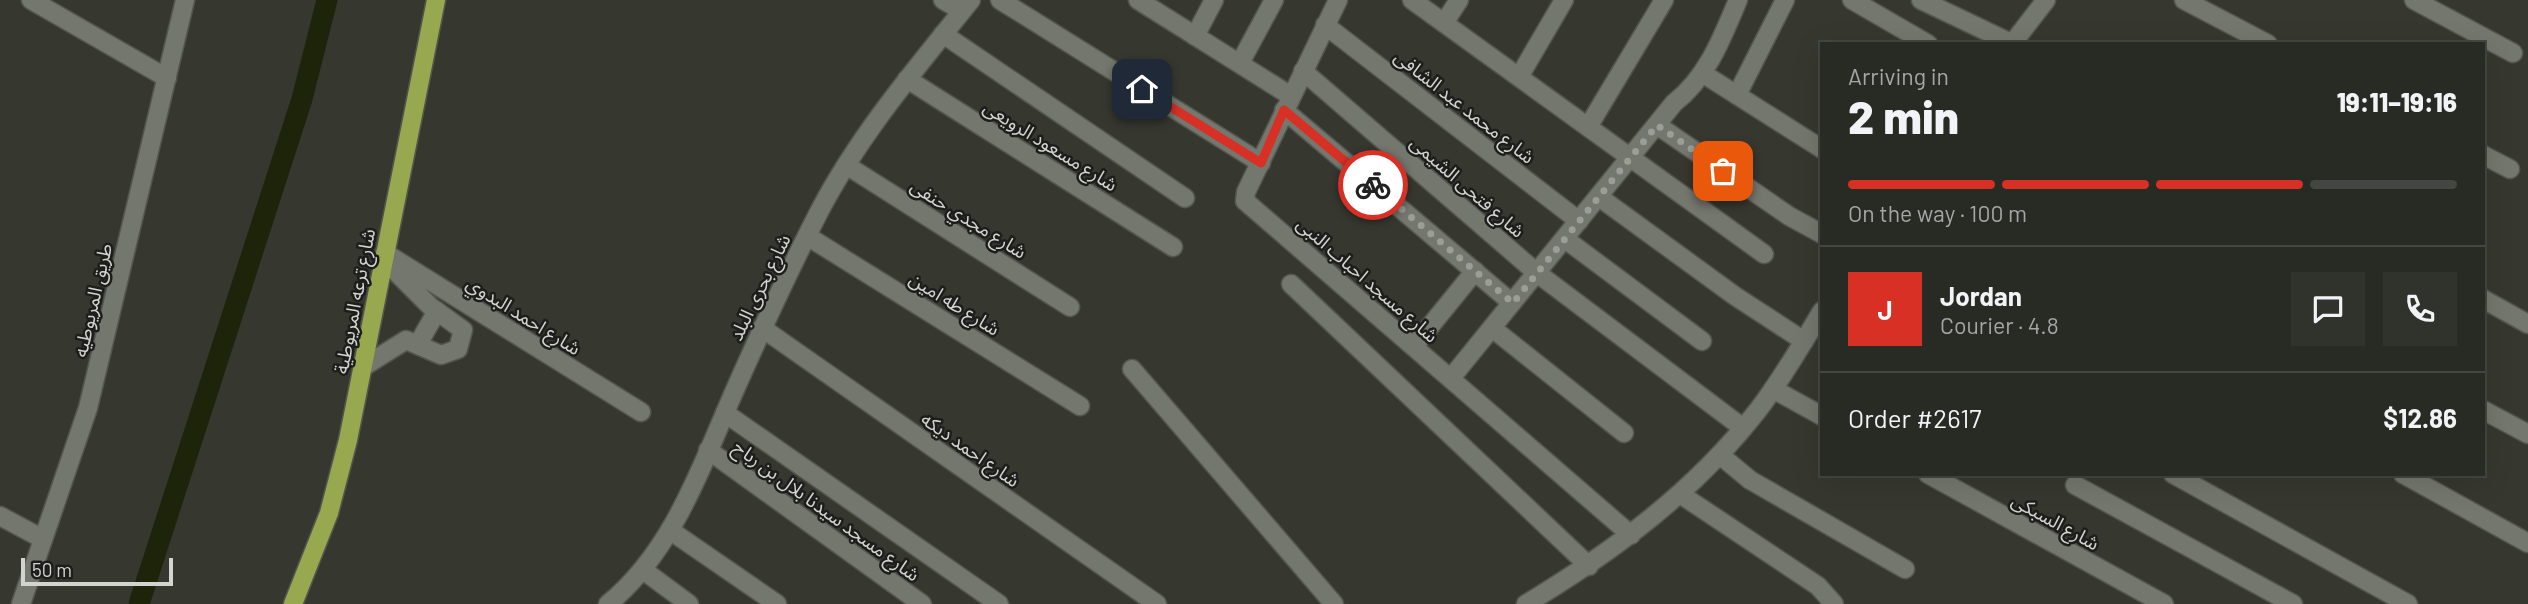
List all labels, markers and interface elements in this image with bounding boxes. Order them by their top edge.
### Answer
street label: شارع محمد عبد الشافى [1389,44,1540,170]
pin [1112,59,1172,119]
text: Arriving in [1848,62,1949,90]
icon: home [1123,70,1161,108]
text: 19:11–19:16 [2337,86,2457,117]
text: 2 min [1848,88,1959,143]
street label: شارع مسعود الرويعى [978,95,1122,198]
street label: شارع فتحى الشيمى [1404,130,1530,244]
pin [1693,141,1753,201]
courier [1338,150,1408,220]
icon: bag [1704,152,1742,190]
icon: bike [1354,166,1392,204]
street label: شارع مجدي حنفى [904,173,1031,267]
text: On the way · 100 m [1848,199,2027,227]
street label: شارع مسجد احباب النبى [1291,211,1443,349]
street label: شارع ترعه المريوطية [329,226,382,376]
street label: شارع بحرى البلد [723,230,797,345]
street label: طريق المريوطيه [68,241,117,359]
street label: شارع طه امين [904,266,1004,342]
street label: شارع احمد البدوي [460,271,585,363]
button: chat [2291,272,2365,346]
button: phone [2383,272,2457,346]
text: Jordan [1940,280,2022,311]
text: J [1877,294,1893,325]
text: Courier · 4.8 [1940,311,2059,339]
text: Order #2617 [1848,402,1982,433]
text: $12.86 [2383,402,2457,433]
street label: شارع احمد ديكه [916,407,1025,494]
street label: شارع مسجد سيدنا بلال بن رباح [727,435,925,588]
street label: شارع السبكى [2007,488,2104,557]
scale bar [21,555,173,587]
text: 50 m [32,558,72,581]

